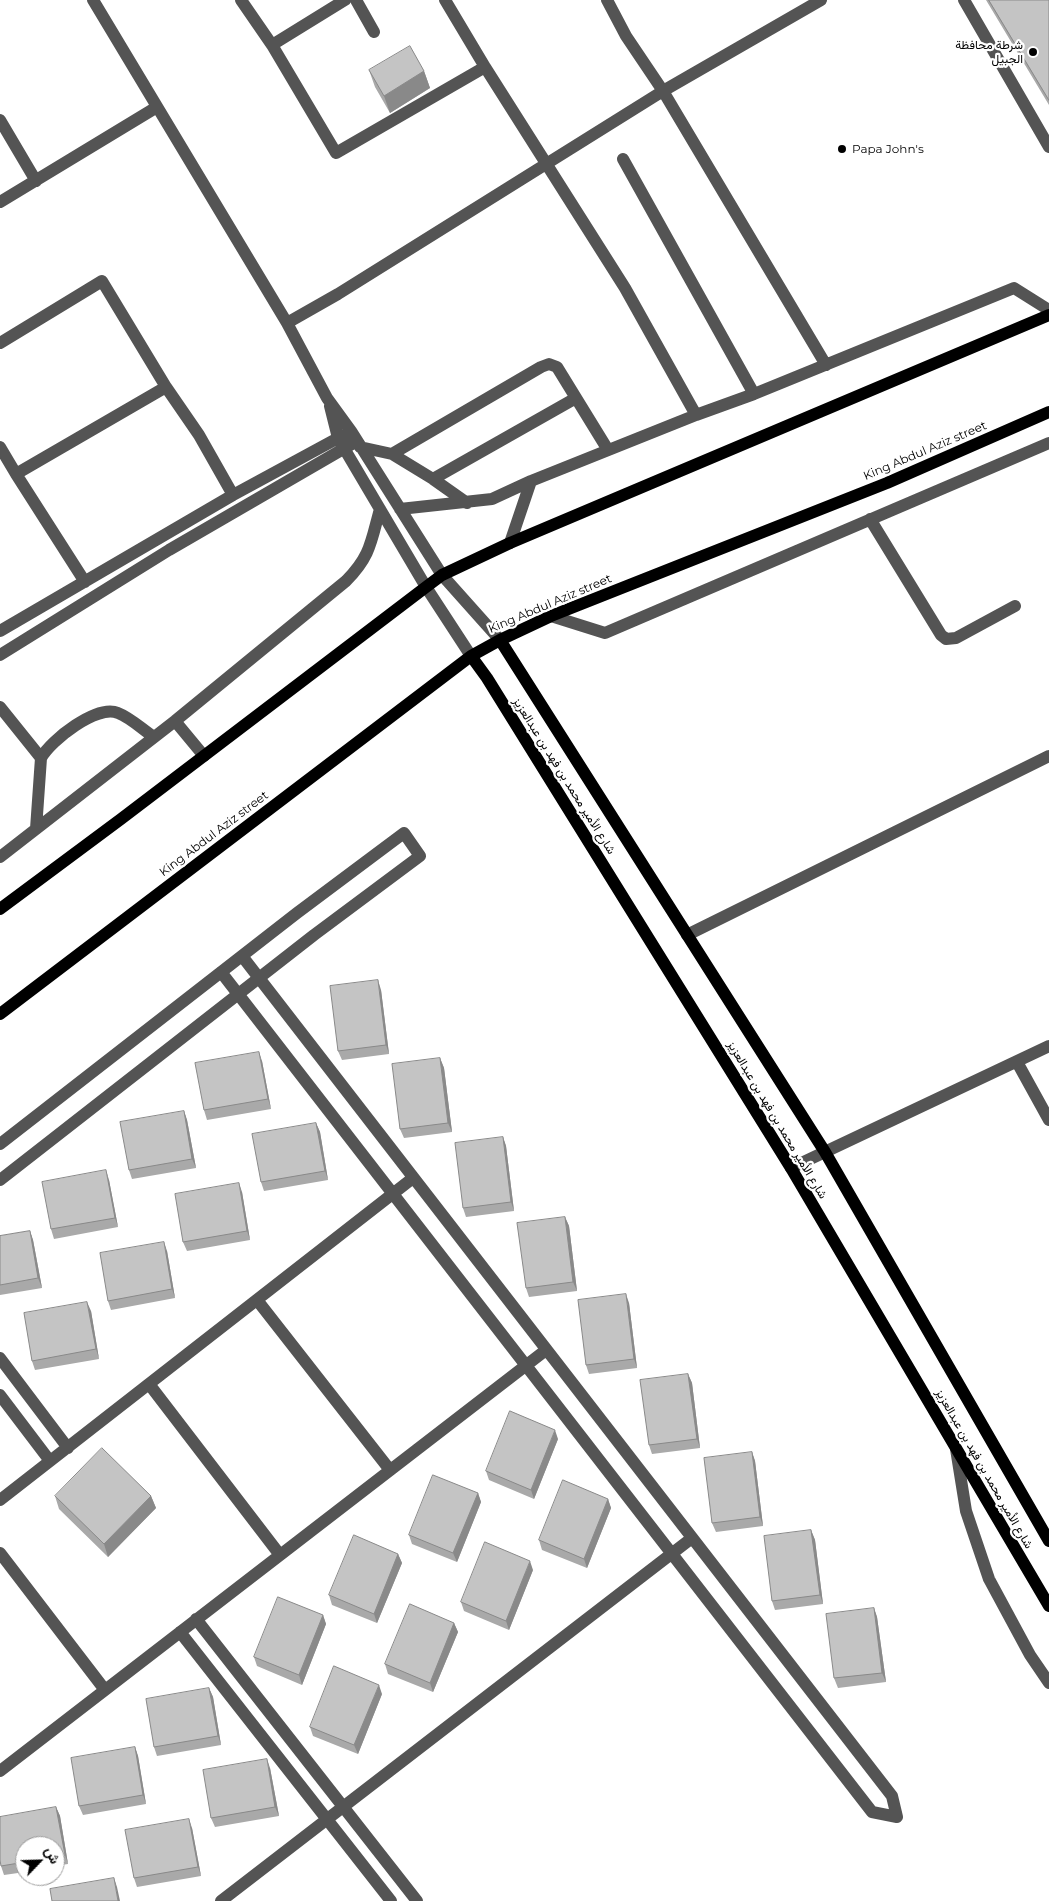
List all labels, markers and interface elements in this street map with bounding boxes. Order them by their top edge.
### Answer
place label: شرطة محافظة الجبيل [955,38,1023,66]
marker: شرطة محافظة الجبيل [1027,46,1039,58]
place label: Papa John's [852,142,924,156]
marker: Papa John's [836,143,848,155]
street label: King Abdul Aziz street [861,418,989,484]
street label: King Abdul Aziz street [486,571,614,637]
street label: شارع الأمير محمد بن فهد بن عبدالعزيز [510,695,618,857]
street label: King Abdul Aziz street [157,788,271,880]
street label: شارع الأمير محمد بن فهد بن عبدالعزيز [724,1038,830,1202]
street label: شارع الأمير محمد بن فهد بن عبدالعزيز [932,1387,1036,1551]
north arrow [15,1836,65,1886]
text: ش [41,1844,64,1867]

